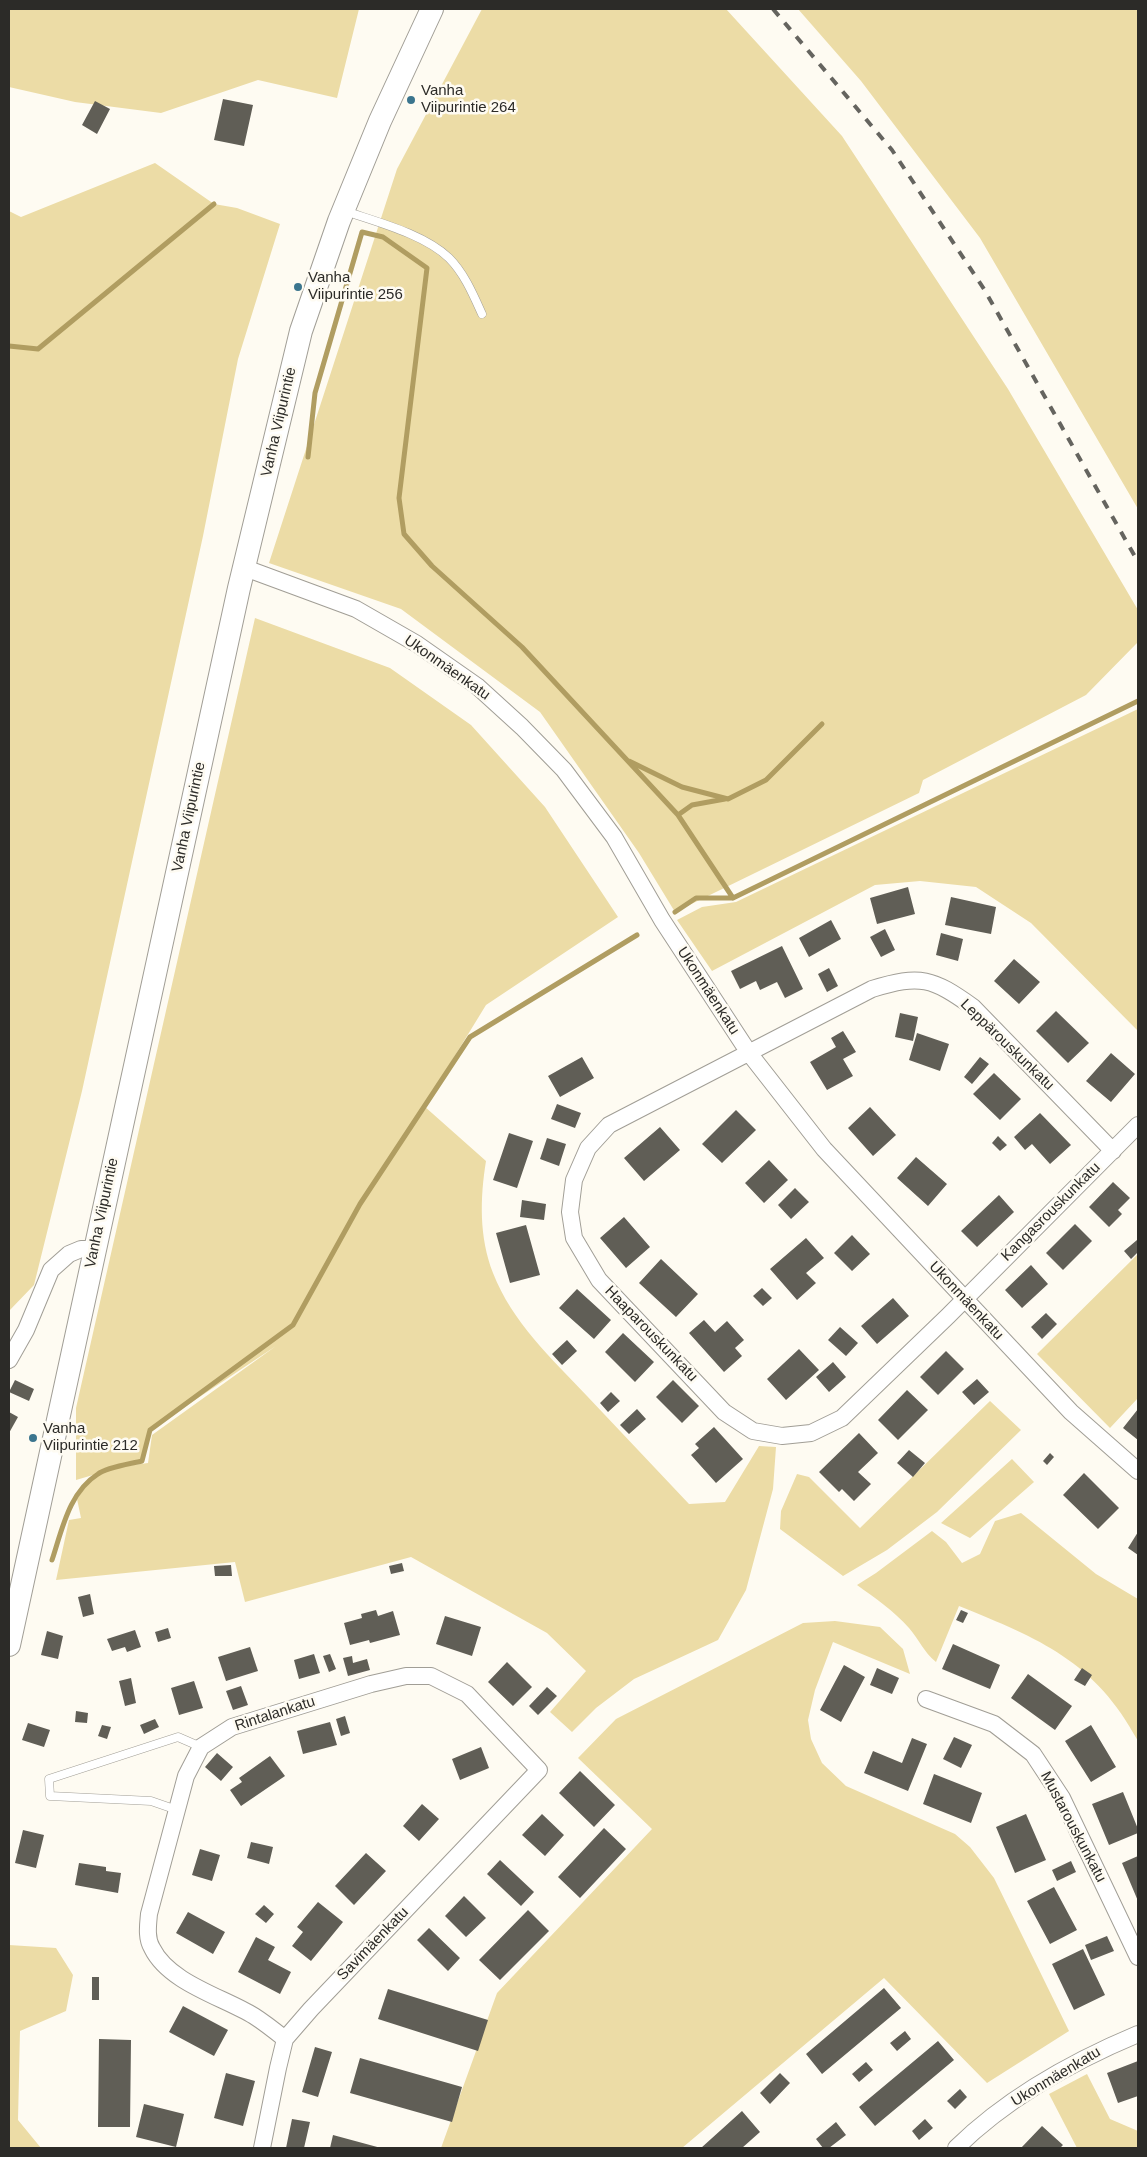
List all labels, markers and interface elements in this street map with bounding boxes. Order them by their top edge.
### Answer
place label: Vanha Viipurintie 264 [421,82,516,117]
marker: Vanha Viipurintie 264 [405,94,417,106]
place label: Vanha Viipurintie 256 [308,269,403,304]
marker: Vanha Viipurintie 256 [292,281,304,293]
street label: Vanha Viipurintie [258,365,300,479]
street label: Ukonmäenkatu [401,632,493,704]
street label: Vanha Viipurintie [169,760,209,874]
street label: Ukonmäenkatu [673,944,743,1038]
street label: Leppärouskunkatu [956,996,1058,1094]
street label: Vanha Viipurintie [82,1156,122,1270]
street label: Kangasrouskunkatu [998,1159,1104,1265]
street label: Ukonmäenkatu [925,1258,1007,1344]
street label: Haaparouskunkatu [601,1282,701,1386]
place label: Vanha Viipurintie 212 [43,1420,138,1455]
marker: Vanha Viipurintie 212 [27,1432,39,1444]
street label: Rintalankatu [233,1693,317,1735]
street label: Mustarouskunkatu [1036,1769,1110,1885]
street label: Savimäenkatu [334,1904,412,1984]
street label: Ukonmäenkatu [1008,2043,1104,2111]

